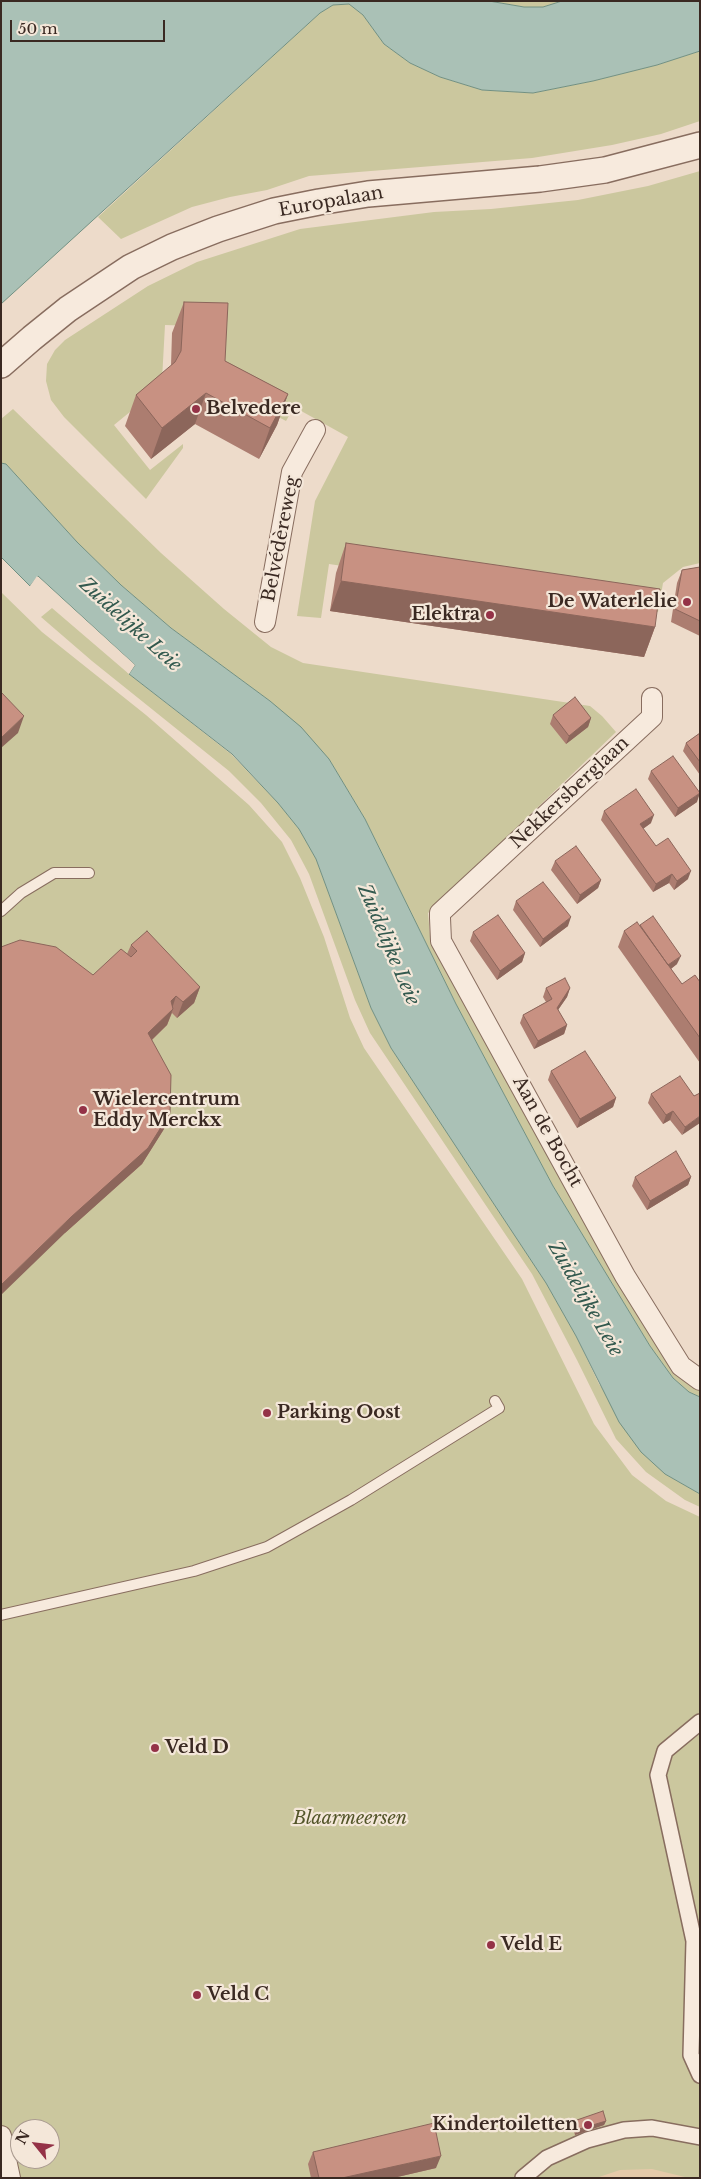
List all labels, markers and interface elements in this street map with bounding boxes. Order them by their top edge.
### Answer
scale bar [12,10,168,42]
text: 50 m [18,19,58,38]
street label: Europalaan [277,182,385,222]
place label: Belvedere [206,398,301,420]
marker: Belvedere [190,403,202,415]
street label: Belvédèreweg [258,474,304,604]
water label: Zuidelijke Leie [74,573,186,677]
place label: De Waterlelie [548,591,677,613]
marker: De Waterlelie [681,596,693,608]
place label: Elektra [411,604,480,626]
marker: Elektra [484,609,496,621]
street label: Nekkersberglaan [506,732,634,854]
water label: Zuidelijke Leie [352,881,424,1009]
street label: Aan de Bocht [508,1073,586,1191]
place label: Wielercentrum Eddy Merckx [93,1089,240,1132]
marker: Wielercentrum Eddy Merckx [77,1104,89,1116]
water label: Zuidelijke Leie [543,1237,627,1361]
place label: Parking Oost [277,1402,400,1424]
marker: Parking Oost [261,1407,273,1419]
place label: Veld D [165,1737,229,1759]
marker: Veld D [149,1742,161,1754]
park label: Blaarmeersen [293,1808,407,1830]
place label: Veld E [501,1934,562,1956]
marker: Veld E [485,1939,497,1951]
place label: Veld C [207,1984,269,2006]
marker: Veld C [191,1989,203,2001]
place label: Kindertoiletten [432,2114,578,2136]
north arrow [10,2119,60,2169]
marker: Kindertoiletten [582,2119,594,2131]
text: N [12,2127,34,2147]

